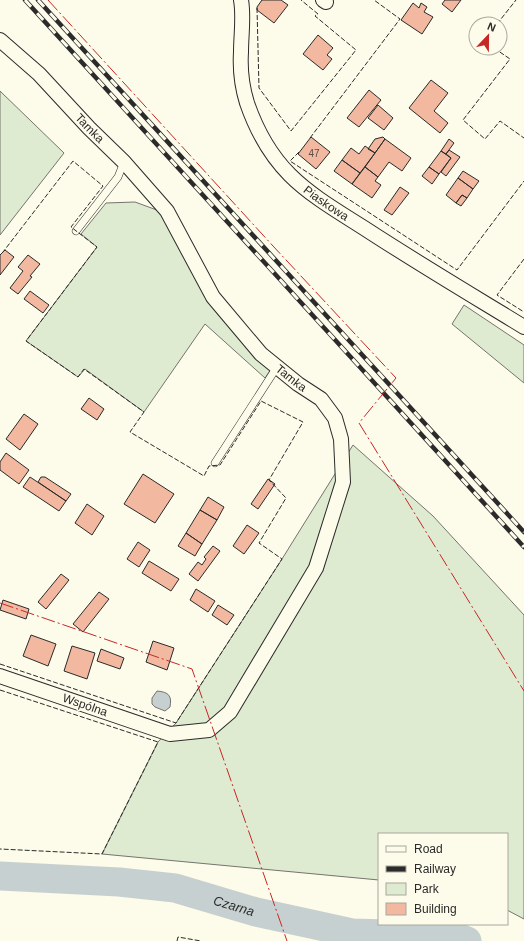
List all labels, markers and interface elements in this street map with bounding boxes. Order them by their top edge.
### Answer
north arrow [468,16,508,56]
text: N [486,20,498,34]
street label: Tamka [72,111,107,146]
house number: 47 [308,148,320,159]
street label: Piaskowa [301,183,352,224]
street label: Tamka [273,362,309,395]
street label: Wspólna [61,691,110,719]
legend [378,833,508,925]
text: Road [414,842,443,856]
text: Railway [414,862,456,876]
text: Park [414,882,440,896]
water label: Czarna [212,892,256,919]
text: Building [414,902,457,916]

